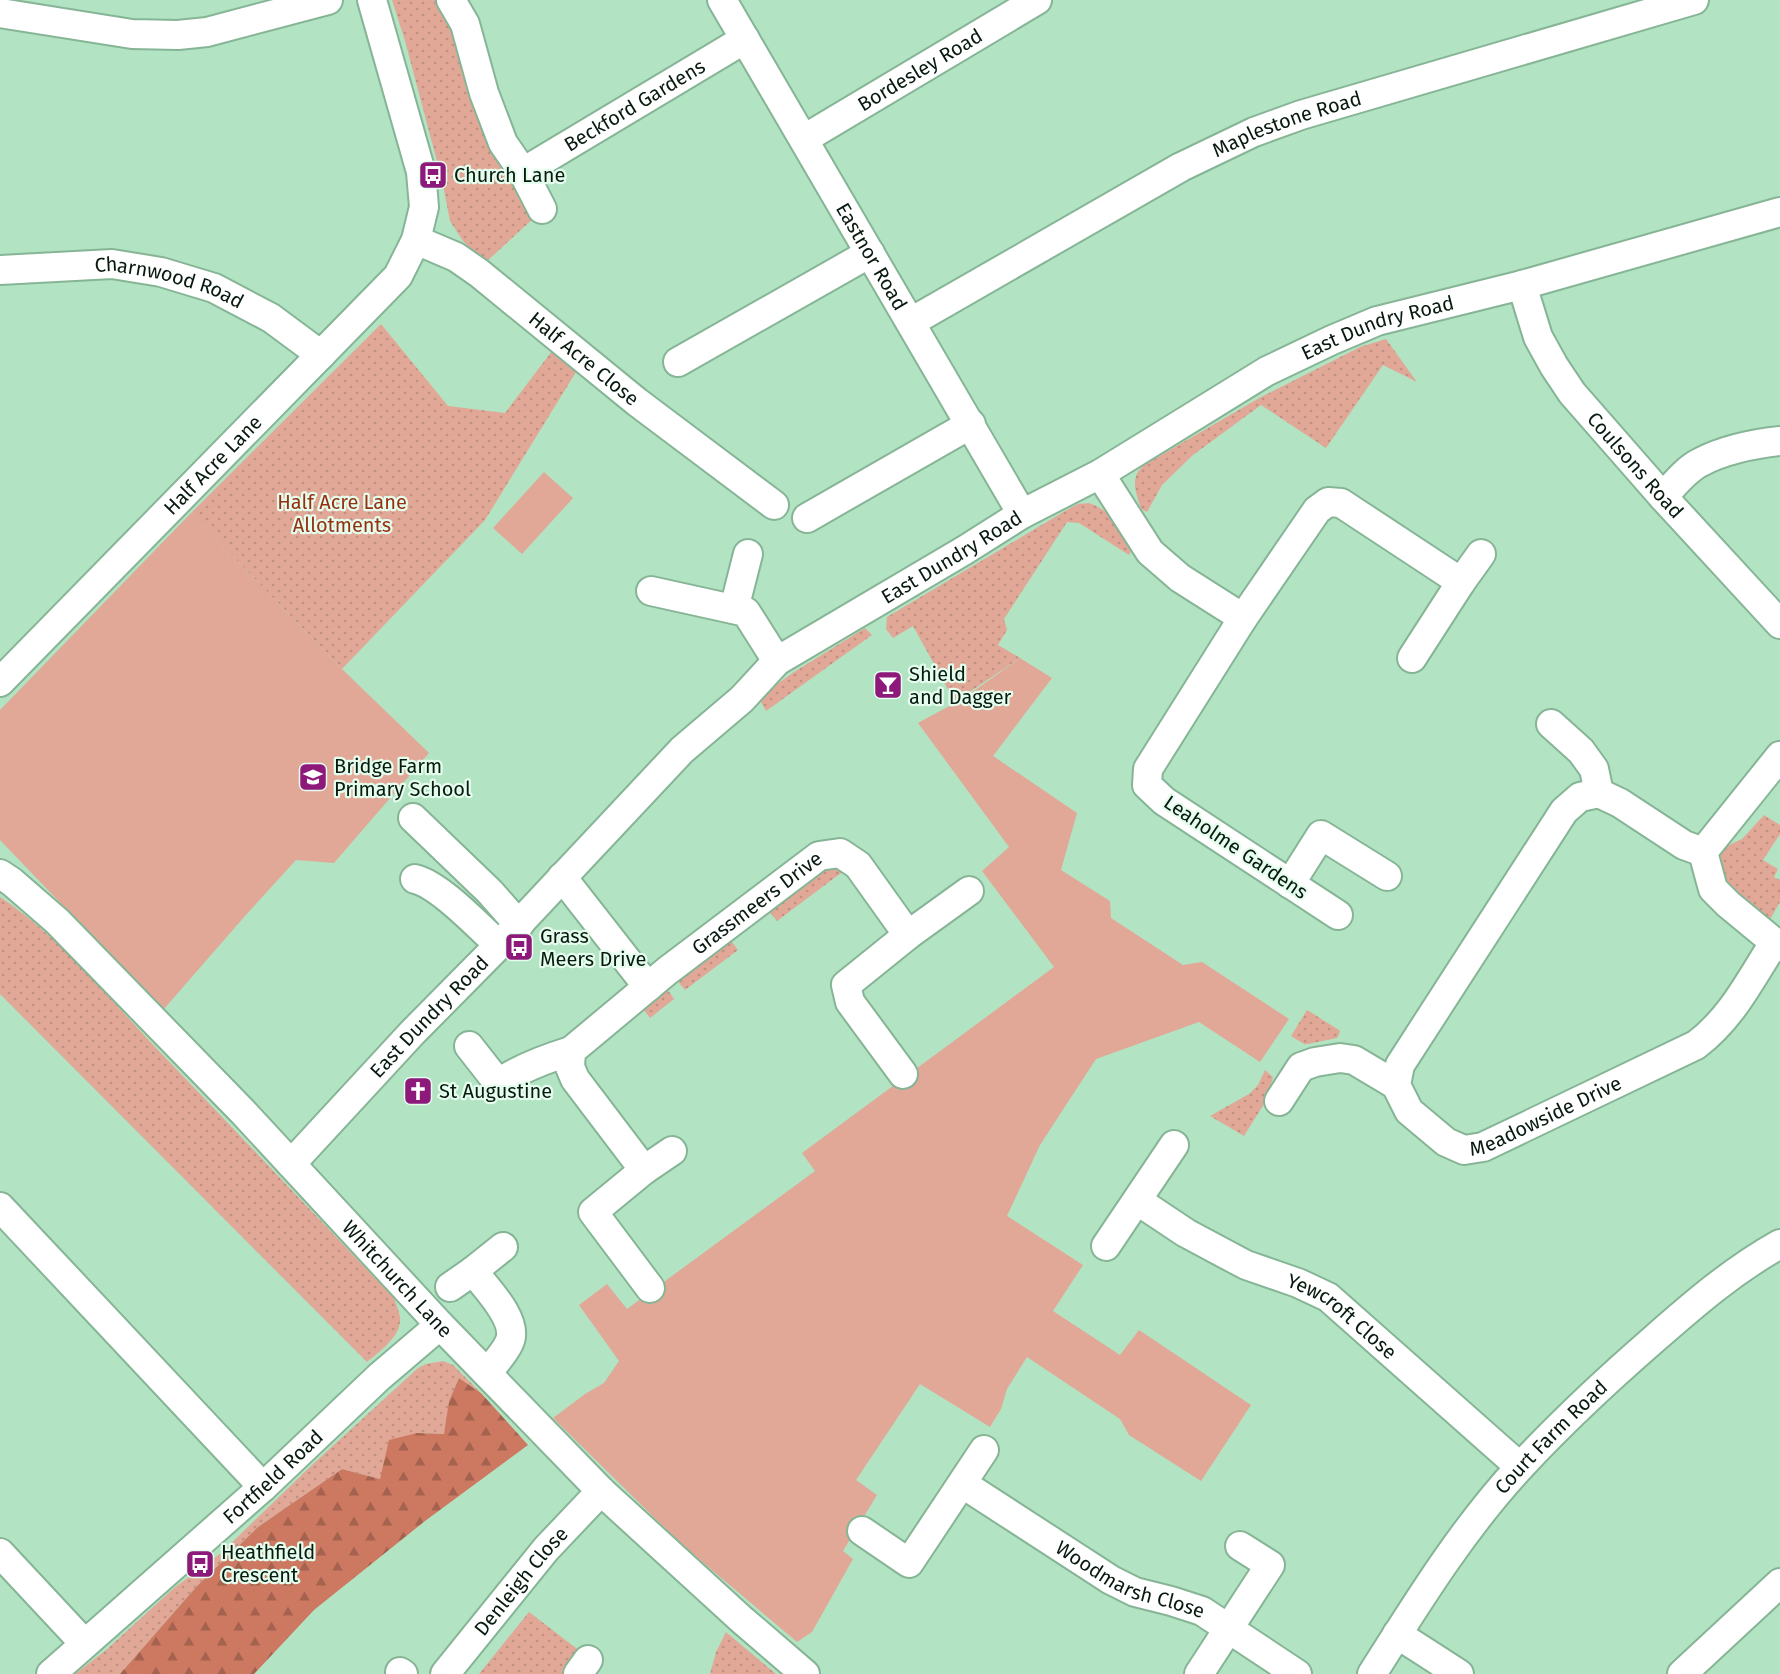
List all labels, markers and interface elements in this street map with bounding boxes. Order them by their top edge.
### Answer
street label: Bordesley Road [853,23,987,116]
street label: Beckford Gardens [560,54,709,157]
street label: Maplestone Road [1208,86,1364,162]
bus stop icon: Church Lane [417,159,449,191]
place label: Church Lane [454,163,565,187]
street label: Eastnor Road [831,198,912,315]
street label: Charnwood Road [94,252,248,314]
street label: East Dundry Road [1297,290,1456,365]
street label: Half Acre Close [524,307,644,411]
street label: Coulsons Road [1582,407,1689,523]
street label: Half Acre Lane [159,410,267,520]
park label: Half Acre Lane Allotments [277,490,407,537]
street label: East Dundry Road [877,505,1026,609]
place label: Shield and Dagger [909,662,1012,709]
bar icon: Shield and Dagger [872,669,904,701]
place label: Bridge Farm Primary School [334,754,471,801]
school or university icon: Bridge Farm Primary School [297,761,329,793]
street label: Leaholme Gardens [1160,790,1312,904]
street label: Grassmeers Drive [687,846,827,960]
place label: Grass Meers Drive [540,924,646,971]
bus stop icon: Grass Meers Drive [503,931,535,963]
street label: East Dundry Road [365,951,494,1083]
street label: Meadowside Drive [1468,1071,1625,1161]
church icon: St Augustine [402,1075,434,1107]
place label: St Augustine [439,1079,552,1103]
street label: Whitchurch Lane [337,1215,457,1342]
street label: Yewcroft Close [1284,1268,1402,1364]
street label: Court Farm Road [1490,1375,1612,1499]
street label: Fortfield Road [218,1425,328,1529]
street label: Denleigh Close [469,1522,573,1640]
street label: Woodmarsh Close [1051,1535,1208,1623]
place label: Heathfield Crescent [221,1540,315,1587]
bus stop icon: Heathfield Crescent [184,1548,216,1580]

